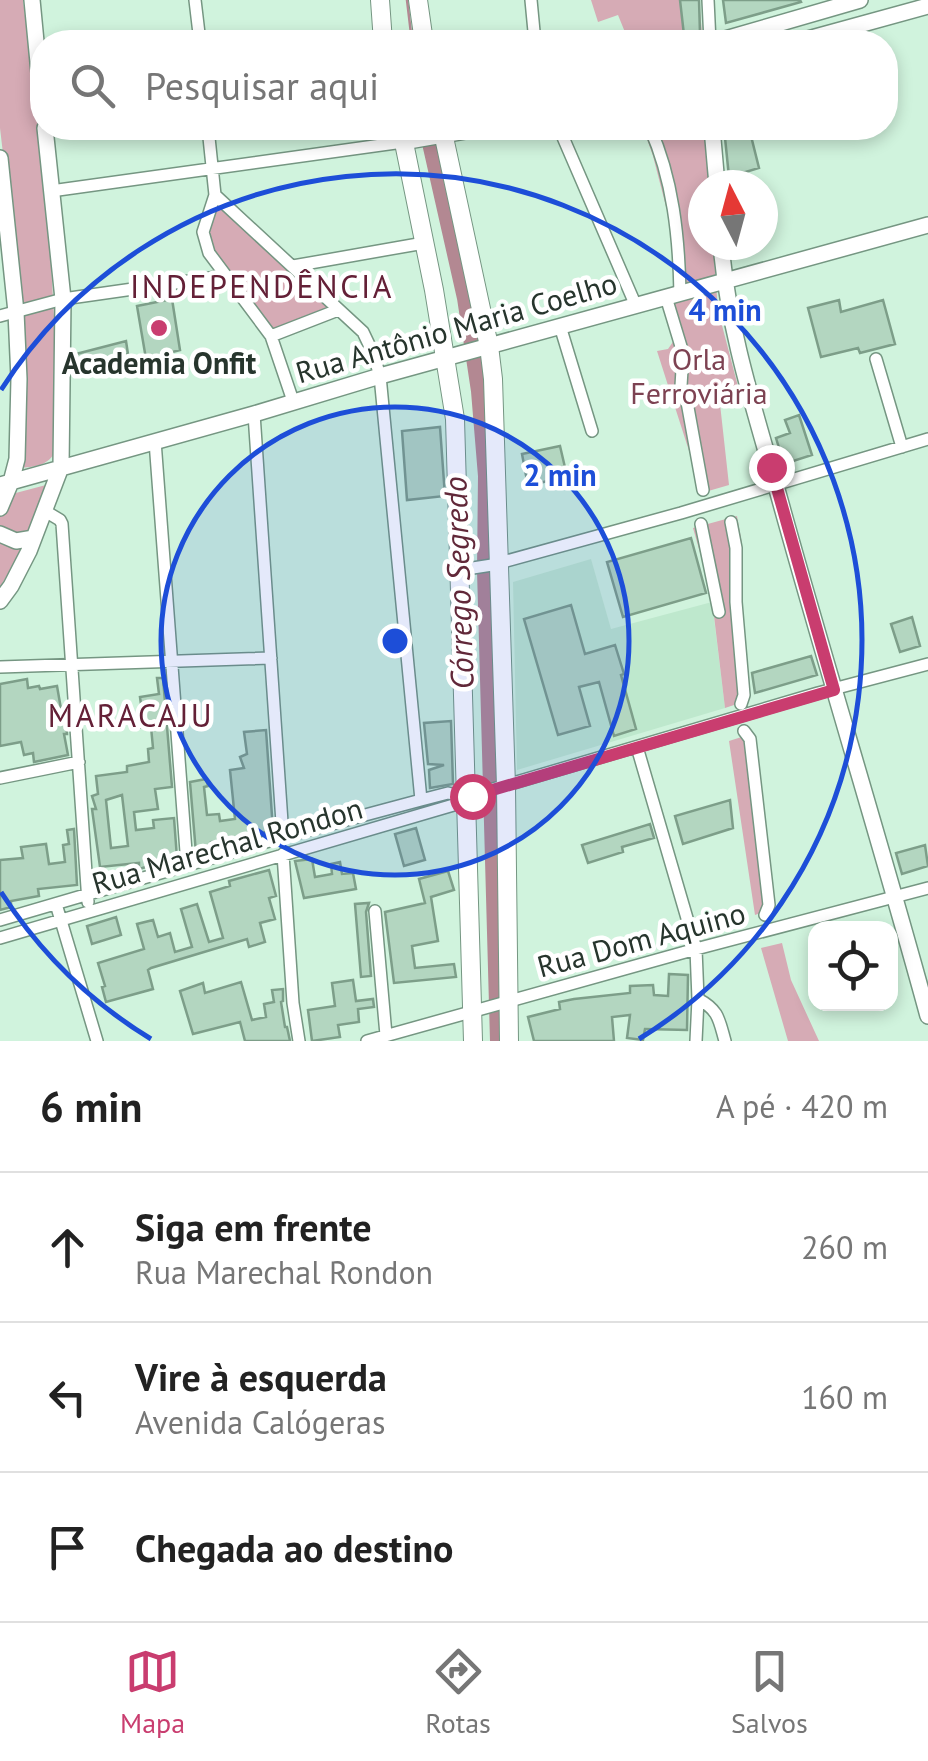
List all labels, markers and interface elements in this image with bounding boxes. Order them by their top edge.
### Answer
search box [30,30,898,140]
icon: search [65,58,120,113]
text: Pesquisar aqui [145,61,379,110]
north arrow [688,170,778,260]
street label: Rua Antônio Maria Coelho [291,262,621,392]
district label: INDEPENDÊNCIA [130,265,394,307]
text: 4 min [688,290,762,329]
marker: Academia Onfit [148,317,170,339]
park label: Orla Ferroviária [630,339,768,412]
place label: Academia Onfit [62,343,257,382]
route end [749,445,795,491]
text: 2 min [523,455,597,494]
water label: Córrego Segredo [433,476,483,690]
centre of rings [377,623,413,659]
district label: MARACAJU [48,694,214,736]
route start [450,774,496,820]
street label: Rua Marechal Rondon [87,788,367,902]
street label: Rua Dom Aquino [533,893,749,985]
map controls [808,921,898,1011]
button: locate [808,921,898,1011]
text: 6 min [40,1079,142,1134]
text: A pé · 420 m [716,1085,888,1127]
text: Siga em frente [135,1202,372,1251]
icon: ahead [40,1220,95,1275]
text: 260 m [801,1226,888,1268]
text: Rua Marechal Rondon [135,1251,433,1293]
text: Vire à esquerda [135,1352,387,1401]
icon: left [40,1370,95,1425]
text: 160 m [801,1376,888,1418]
text: Avenida Calógeras [135,1401,385,1443]
icon: arrive [40,1520,95,1575]
text: Chegada ao destino [135,1523,454,1572]
tab: Mapa [120,1644,185,1741]
tab: Rotas [425,1644,491,1741]
tab: Salvos [731,1644,808,1741]

